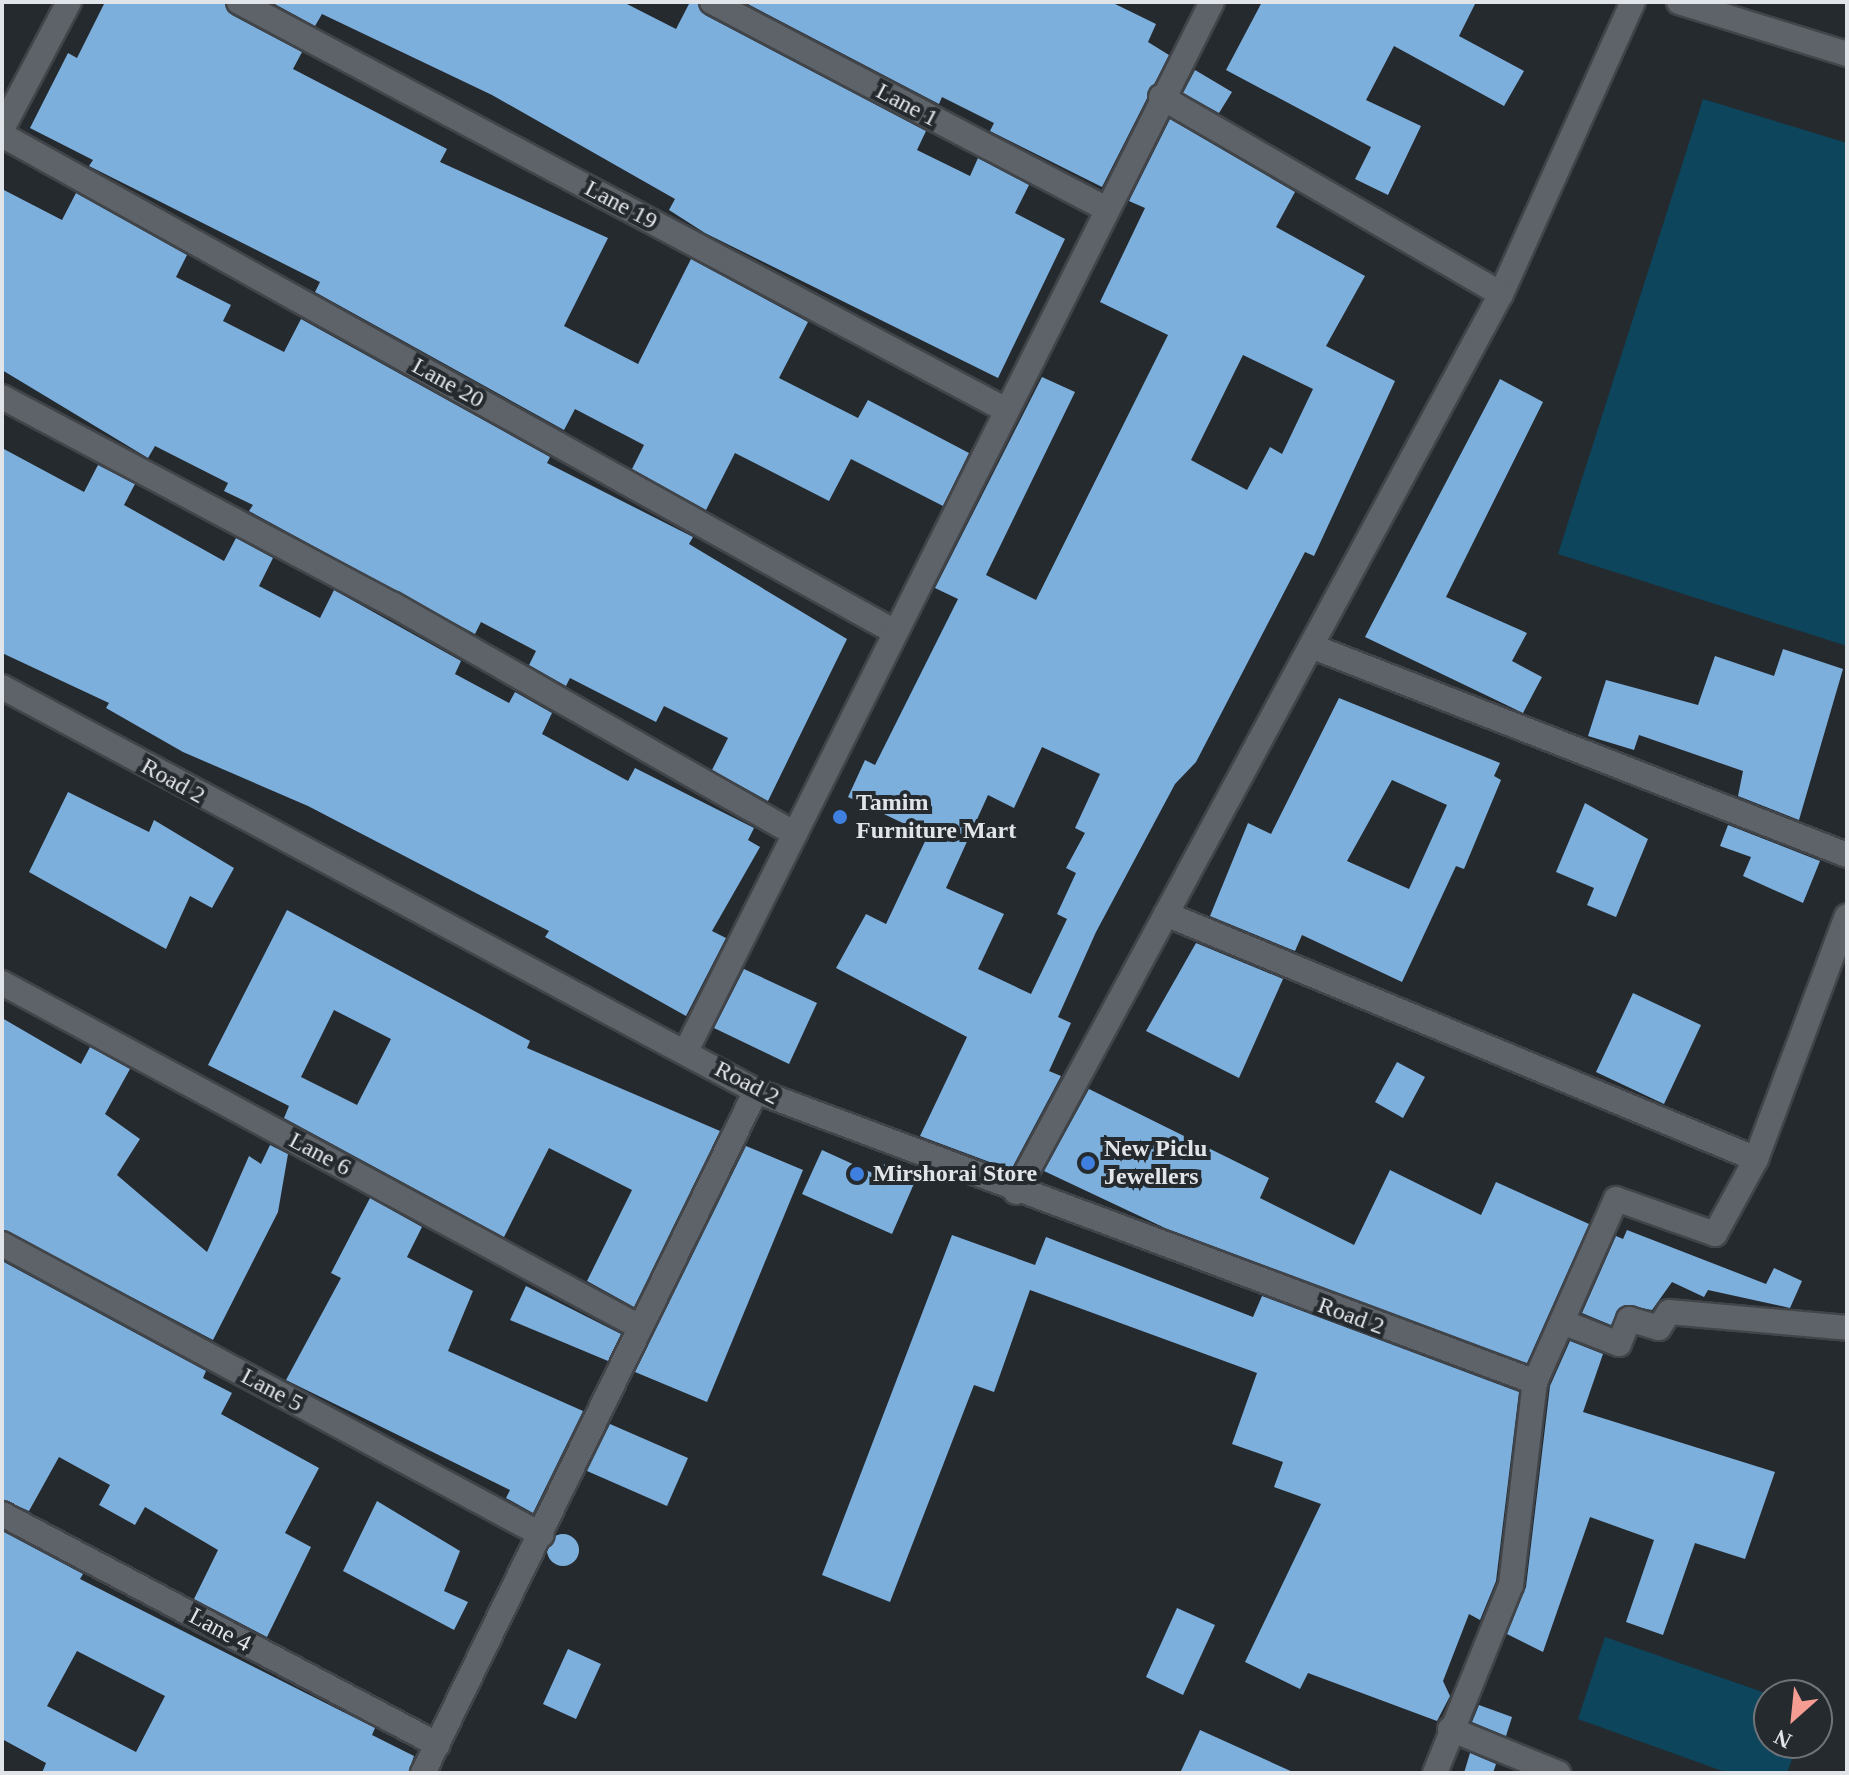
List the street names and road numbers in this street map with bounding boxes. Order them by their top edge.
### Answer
street label: Lane 1 [871,77,943,133]
street label: Lane 19 [580,174,662,236]
street label: Lane 20 [407,352,489,414]
street label: Road 2 [136,752,210,810]
street label: Road 2 [710,1055,784,1111]
street label: Lane 6 [284,1126,356,1182]
street label: Road 2 [1314,1291,1388,1341]
street label: Lane 5 [236,1362,308,1418]
street label: Lane 4 [184,1602,256,1658]

